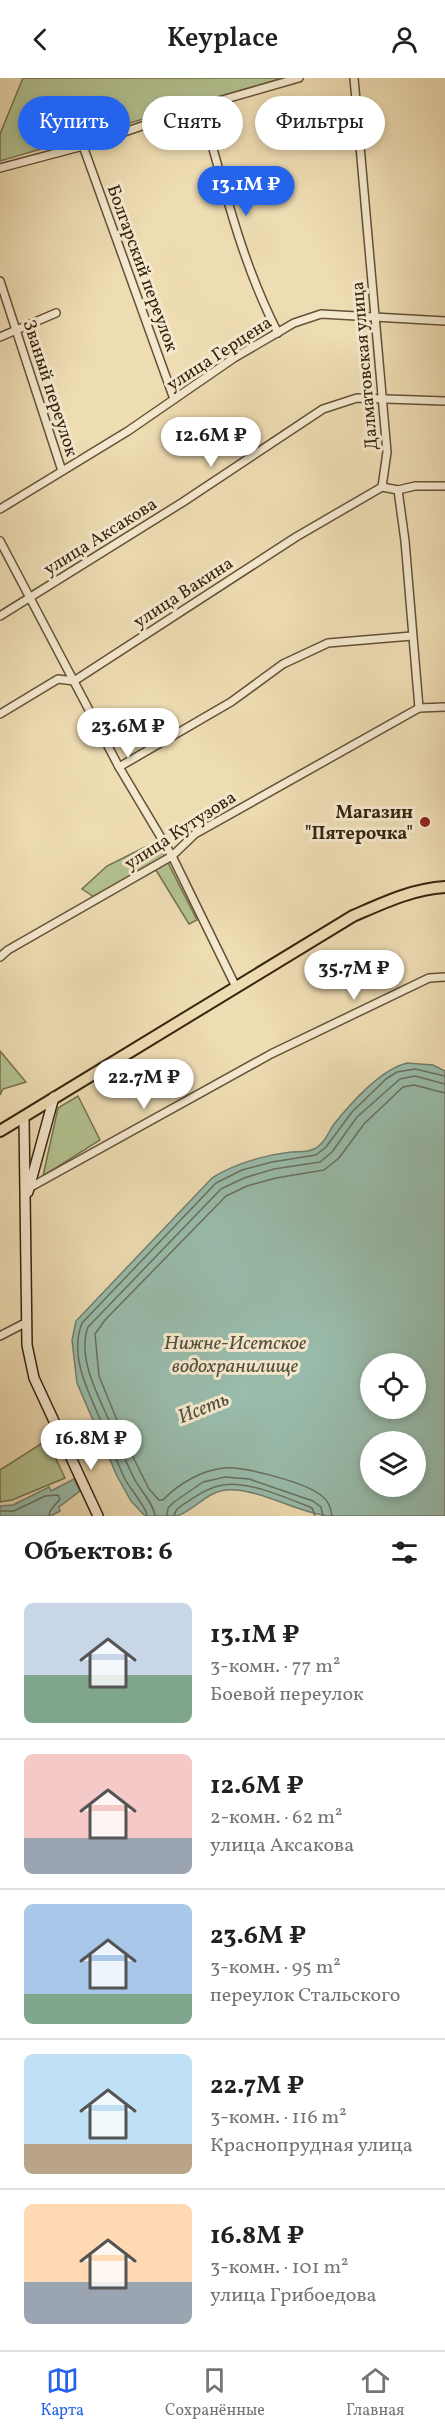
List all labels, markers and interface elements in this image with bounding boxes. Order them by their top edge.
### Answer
text: Keyplace [167,20,278,58]
icon: back [24,23,57,56]
icon: person [388,23,421,56]
chip: Купить [18,96,130,150]
chip: Снять [142,96,243,150]
chip: Фильтры [255,96,385,150]
pin: 13.1M ₽ [191,166,301,217]
text: 13.1M ₽ [212,171,281,199]
street label: Болгарский переулок [100,181,184,356]
street label: Далматовская улица [346,280,385,451]
street label: улица Герцена [162,311,277,398]
street label: Званый переулок [16,317,84,460]
pin: 12.6M ₽ [156,417,266,468]
text: 12.6M ₽ [175,422,247,450]
street label: улица Аксакова [39,492,162,582]
street label: улица Вакина [129,552,239,635]
pin: 23.6M ₽ [73,708,183,759]
text: 23.6M ₽ [91,713,165,741]
street label: улица Кутузова [120,786,242,877]
place label: Магазин "Пятерочка" [305,801,413,847]
marker: Магазин "Пятерочка" [418,815,432,829]
pin: 35.7M ₽ [299,950,409,1001]
text: 35.7M ₽ [318,955,390,983]
pin: 22.7M ₽ [89,1059,199,1110]
text: 22.7M ₽ [108,1064,180,1092]
water label: Нижне-Исетское водохранилище [164,1330,307,1381]
map controls [360,1353,426,1497]
button: locate [360,1353,426,1419]
water label: Исеть [174,1386,234,1432]
pin: 16.8M ₽ [36,1420,146,1471]
text: 16.8M ₽ [55,1425,127,1453]
button: layers [360,1431,426,1497]
text: Объектов: 6 [24,1534,173,1570]
icon: filters [388,1536,421,1569]
text: 13.1M ₽ [210,1617,300,1653]
icon: home [72,1627,144,1699]
text: 3-комн. · 77 m² [210,1653,340,1681]
text: Боевой переулок [210,1681,364,1709]
text: 12.6M ₽ [210,1768,304,1804]
icon: home [72,1778,144,1850]
text: 2-комн. · 62 m² [210,1804,342,1832]
text: улица Аксакова [210,1832,354,1860]
text: 23.6M ₽ [210,1918,306,1954]
icon: home [72,1928,144,2000]
text: 3-комн. · 95 m² [210,1954,341,1982]
text: переулок Стальского [210,1982,400,2010]
text: 22.7M ₽ [210,2068,304,2104]
icon: home [72,2078,144,2150]
text: 3-комн. · 116 m² [210,2104,347,2132]
text: Краснопрудная улица [210,2132,413,2160]
text: 16.8M ₽ [210,2218,304,2254]
icon: home [72,2228,144,2300]
text: 3-комн. · 101 m² [210,2254,349,2282]
text: улица Грибоедова [210,2282,377,2310]
tab: Карта [41,2364,84,2422]
tab: Сохранённые [165,2364,265,2422]
tab: Главная [346,2364,404,2422]

